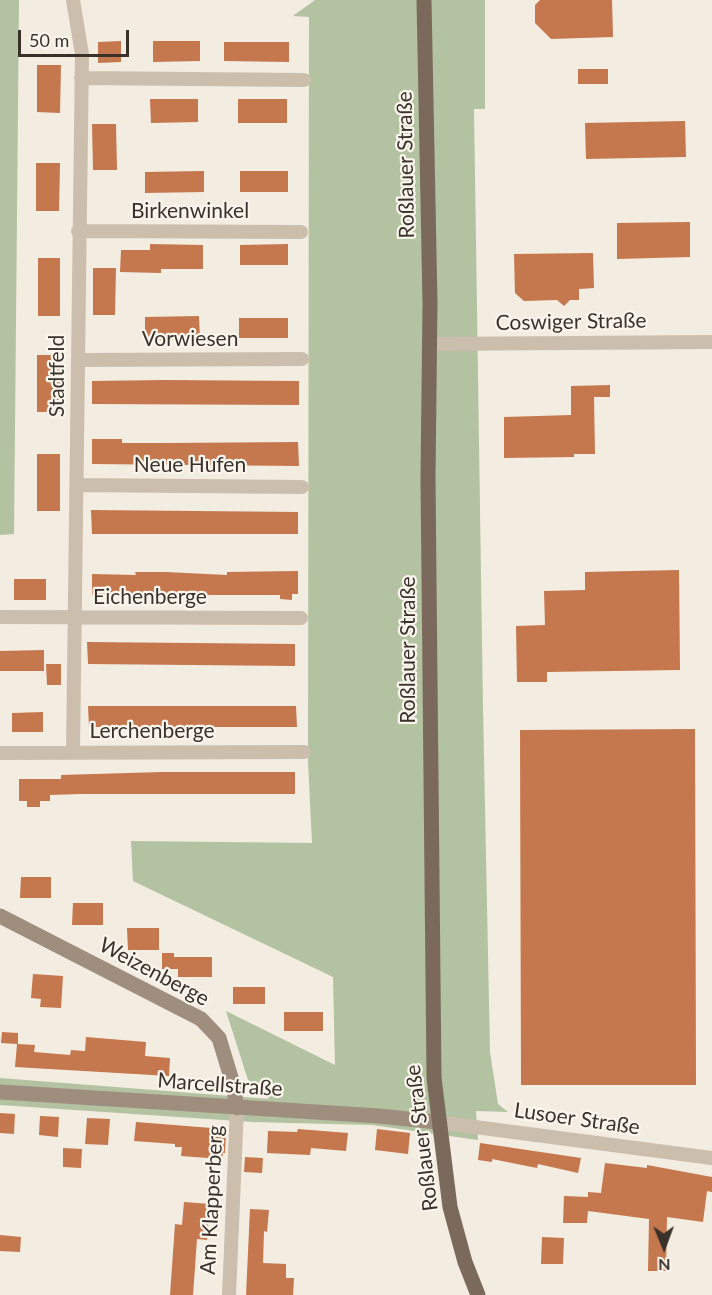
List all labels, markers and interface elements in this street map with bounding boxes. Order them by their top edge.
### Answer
scale bar [21,18,132,56]
text: 50 m [29,29,69,51]
street label: Roßlauer Straße [392,91,420,239]
street label: Birkenwinkel [131,198,249,224]
street label: Coswiger Straße [495,308,647,336]
street label: Vorwiesen [142,326,238,352]
street label: Stadtfeld [44,335,70,417]
street label: Neue Hufen [134,452,246,478]
street label: Roßlauer Straße [395,576,421,724]
street label: Eichenberge [93,584,207,610]
street label: Lerchenberge [90,718,214,744]
street label: Weizenberge [95,933,213,1011]
street label: Roßlauer Straße [401,1063,443,1213]
street label: Marcellstraße [157,1068,283,1102]
street label: Lusoer Straße [513,1098,641,1140]
street label: Am Klapperberg [196,1125,228,1275]
north arrow [634,1217,694,1277]
text: N [658,1256,671,1275]

